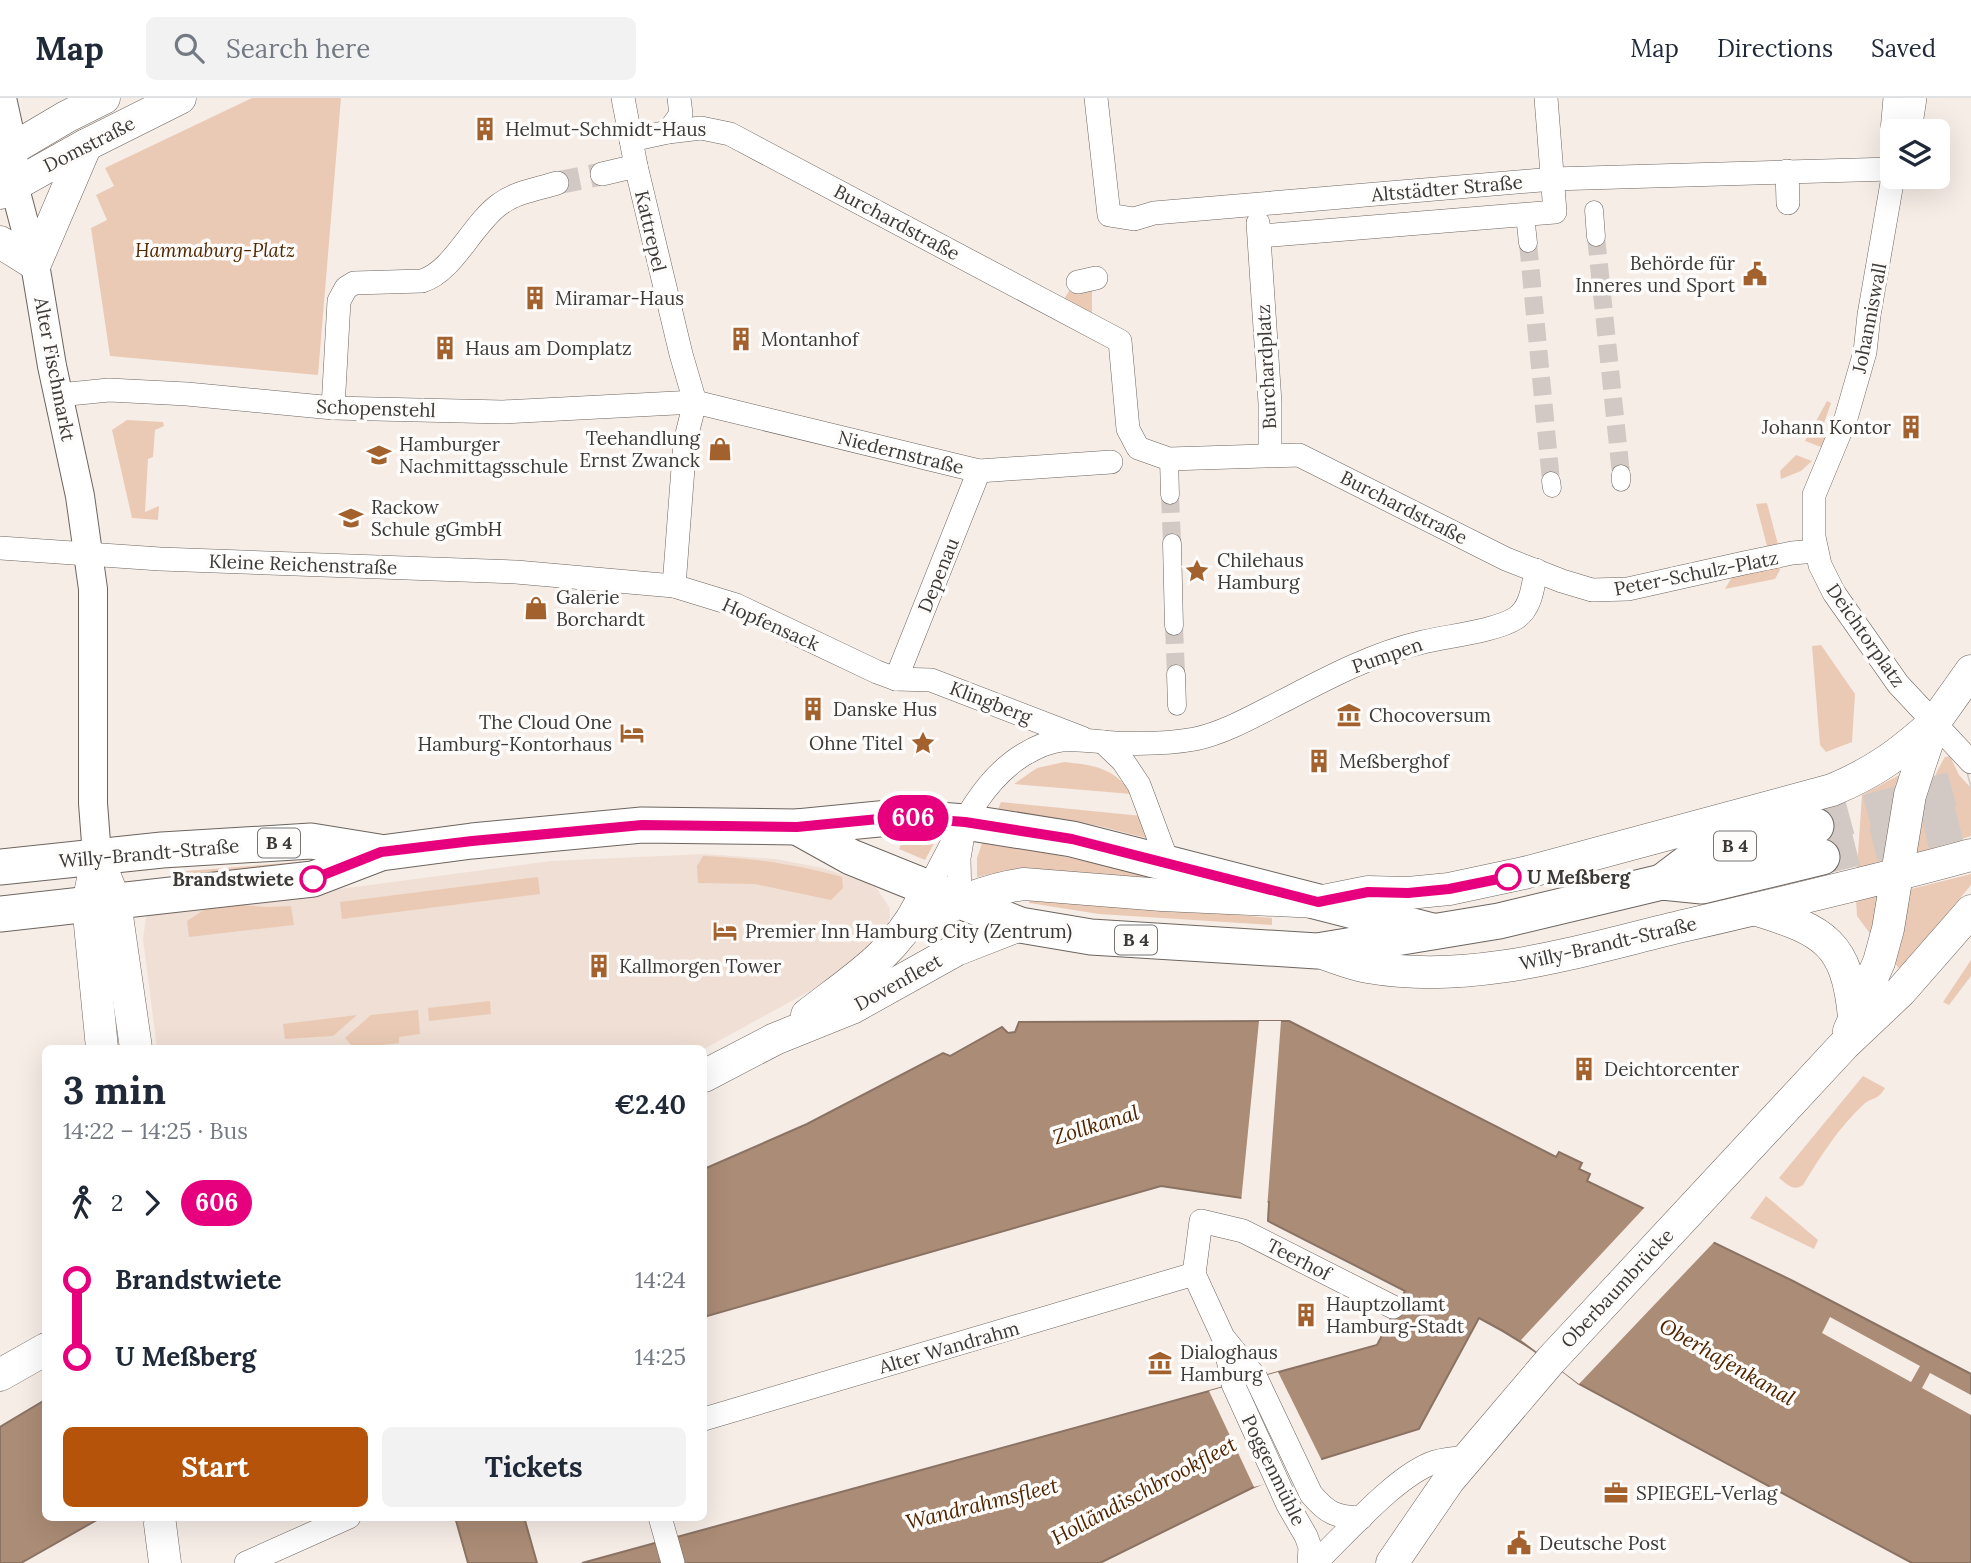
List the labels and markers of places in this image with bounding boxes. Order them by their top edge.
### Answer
building icon: Helmut-Schmidt-Haus [471,115,499,143]
place label: Helmut-Schmidt-Haus [505,117,706,141]
place label: Behörde für Inneres und Sport [1575,251,1736,297]
public building icon: Behörde für Inneres und Sport [1741,260,1769,288]
building icon: Miramar-Haus [521,284,549,312]
place label: Miramar-Haus [555,286,684,310]
building icon: Montanhof [727,325,755,353]
place label: Montanhof [761,327,860,351]
building icon: Haus am Domplatz [431,334,459,362]
place label: Haus am Domplatz [465,336,632,360]
building icon: Johann Kontor [1897,413,1925,441]
place label: Johann Kontor [1761,415,1892,439]
place label: Teehandlung Ernst Zwanck [579,426,701,472]
place label: Hamburger Nachmittagsschule [399,432,568,478]
shop icon: Teehandlung Ernst Zwanck [706,435,734,463]
school or university icon: Hamburger Nachmittagsschule [365,441,393,469]
place label: Rackow Schule gGmbH [371,495,502,541]
school or university icon: Rackow Schule gGmbH [337,504,365,532]
place label: Chilehaus Hamburg [1217,548,1304,594]
place icon: Chilehaus Hamburg [1183,557,1211,585]
place label: Galerie Borchardt [556,585,646,631]
shop icon: Galerie Borchardt [522,594,550,622]
building icon: Danske Hus [799,695,827,723]
place label: Danske Hus [833,697,937,721]
museum icon: Chocoversum [1335,701,1363,729]
place label: Chocoversum [1369,703,1491,727]
place label: The Cloud One Hamburg-Kontorhaus [418,710,612,756]
hotel icon: The Cloud One Hamburg-Kontorhaus [618,719,646,747]
place icon: Ohne Titel [909,729,937,757]
place label: Ohne Titel [809,731,903,755]
building icon: Meßberghof [1305,747,1333,775]
place label: Meßberghof [1339,749,1450,773]
marker: U Meßberg [1495,864,1521,890]
place label: U Meßberg [1527,865,1631,889]
marker: Brandstwiete [300,866,326,892]
place label: Brandstwiete [172,867,294,891]
hotel icon: Premier Inn Hamburg City (Zentrum) [711,917,739,945]
place label: Premier Inn Hamburg City (Zentrum) [745,919,1072,944]
building icon: Kallmorgen Tower [585,952,613,980]
place label: Kallmorgen Tower [619,954,782,978]
building icon: Deichtorcenter [1570,1055,1598,1083]
place label: Deichtorcenter [1604,1057,1740,1081]
place label: Hauptzollamt Hamburg-Stadt [1326,1292,1465,1338]
building icon: Hauptzollamt Hamburg-Stadt [1292,1301,1320,1329]
place label: Dialoghaus Hamburg [1180,1340,1278,1386]
museum icon: Dialoghaus Hamburg [1146,1349,1174,1377]
office icon: SPIEGEL-Verlag [1602,1479,1630,1507]
place label: SPIEGEL-Verlag [1636,1481,1778,1505]
public building icon: Deutsche Post [1505,1529,1533,1557]
place label: Deutsche Post [1539,1531,1667,1555]

